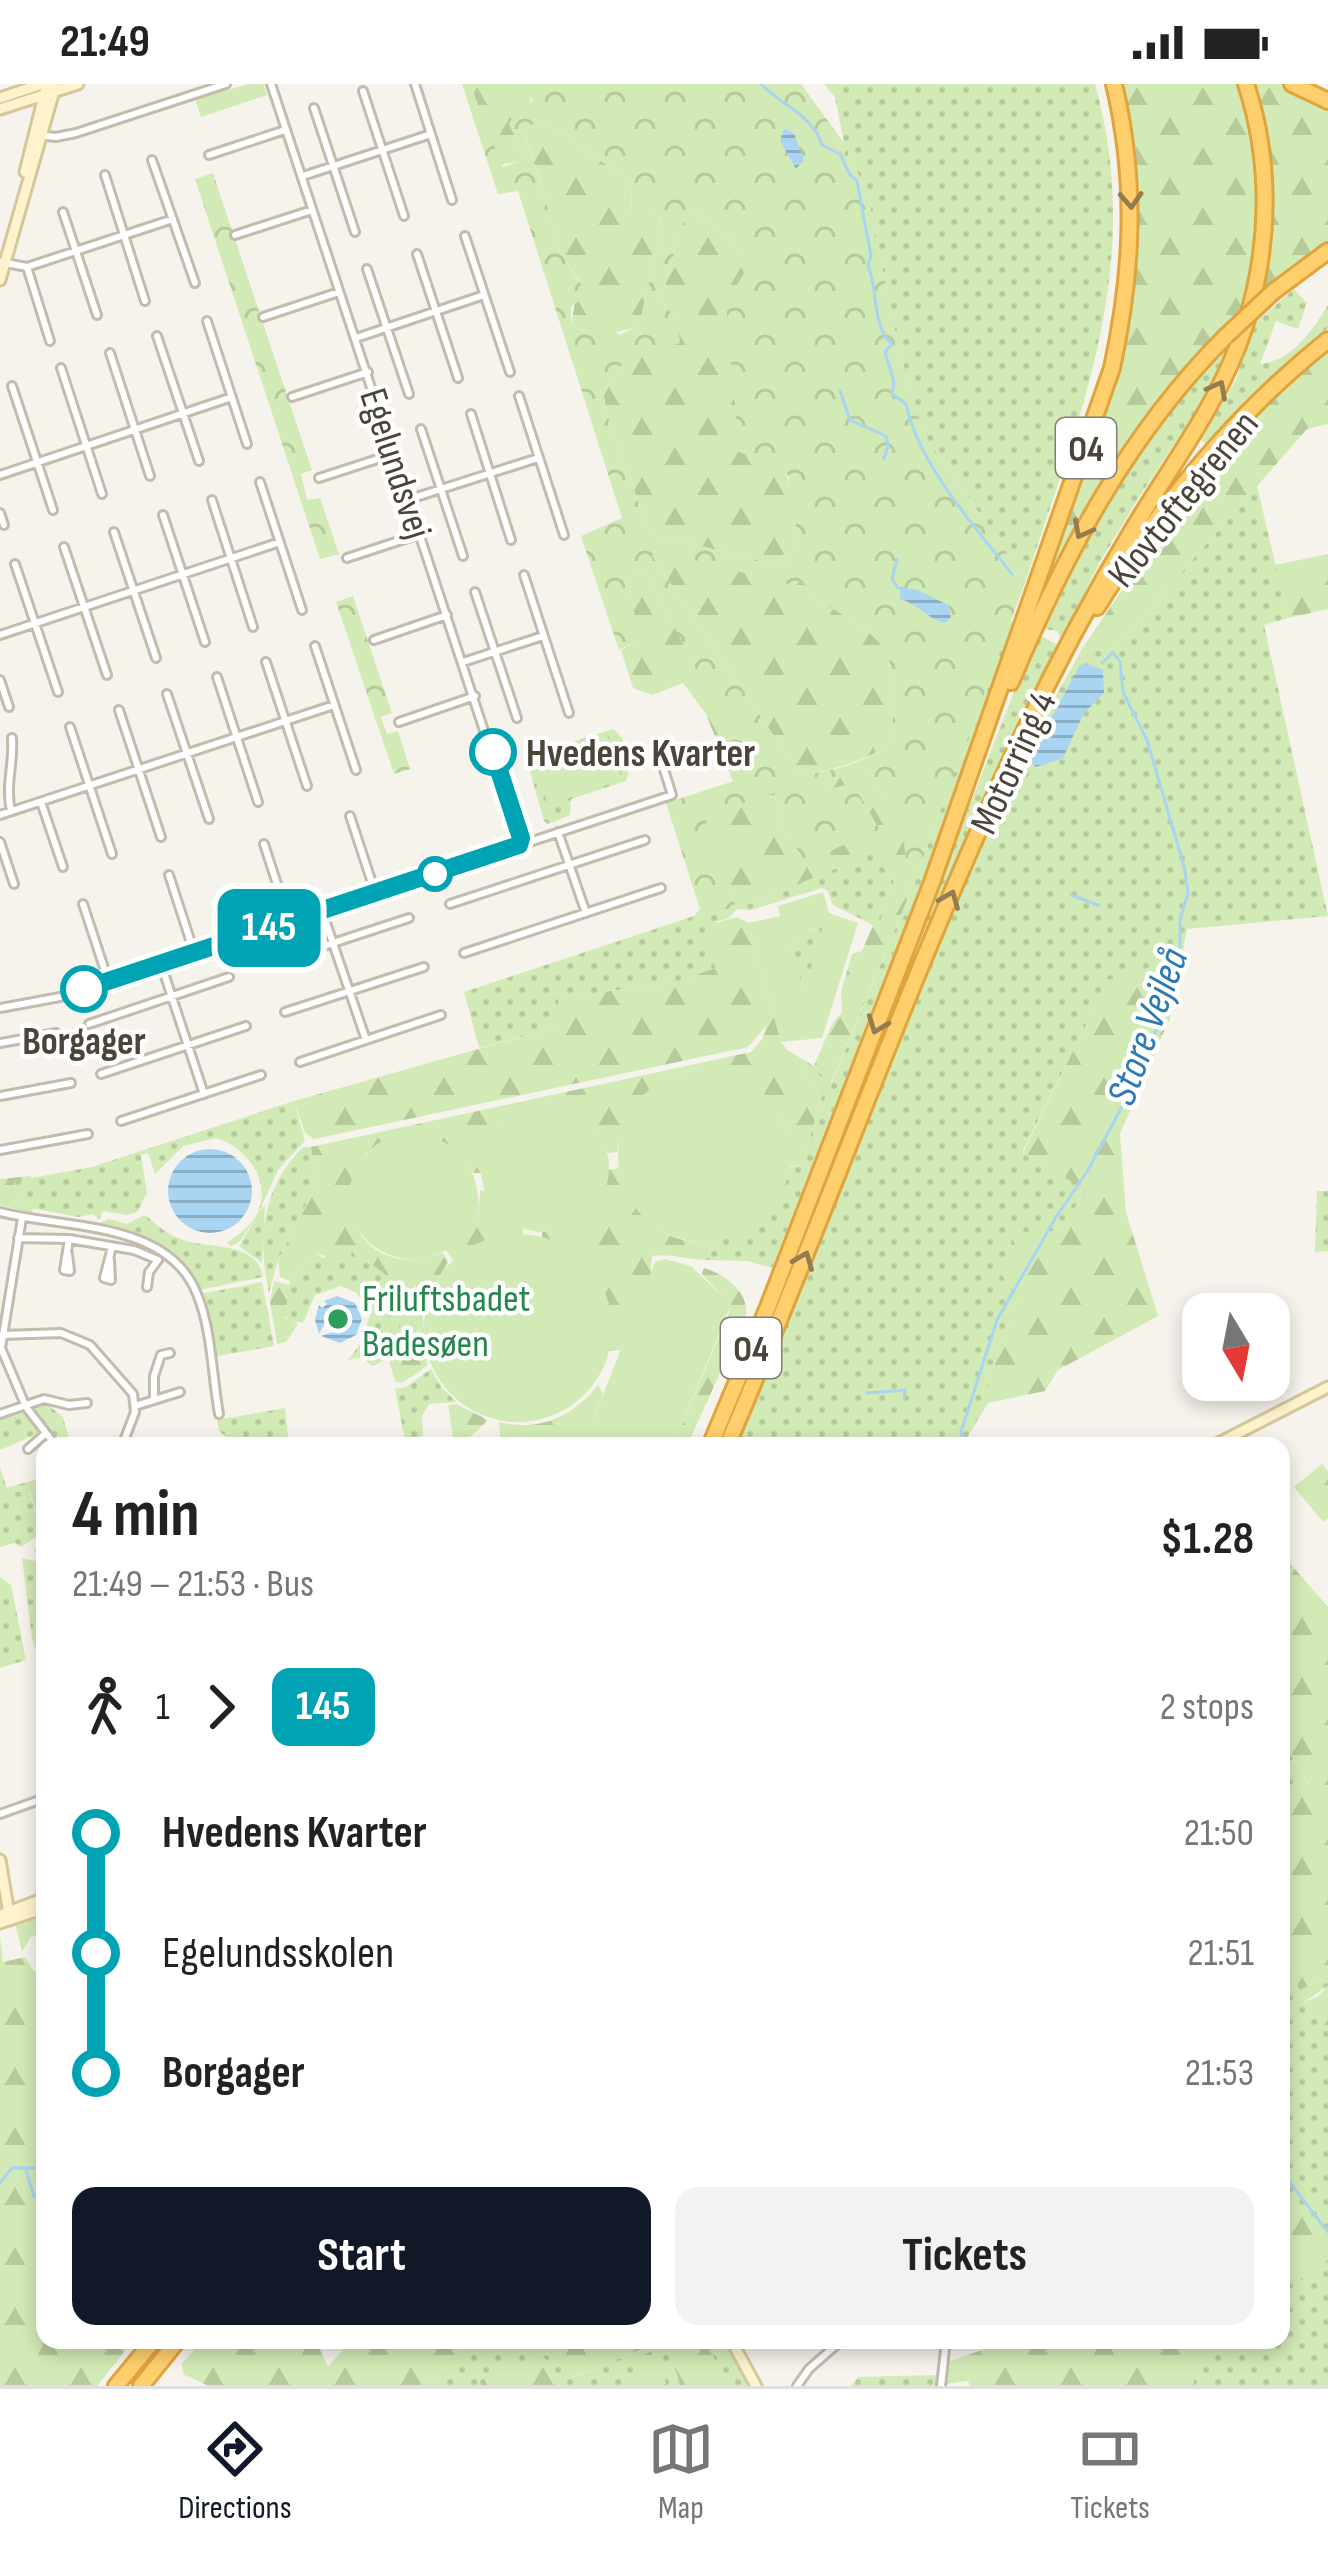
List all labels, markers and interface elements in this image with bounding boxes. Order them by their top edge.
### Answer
text: 21:49 [60,15,150,70]
one-way arrow [1118,191,1144,209]
one-way arrow [1204,380,1227,401]
street label: Egelundsvej [348,383,441,545]
street label: Klovtoftegrenen [1099,402,1269,597]
road number: O4 [1056,418,1116,478]
one-way arrow [1073,518,1096,539]
street label: Motorring 4 [961,684,1068,842]
marker: Hvedens Kvarter [471,730,515,774]
place label: Hvedens Kvarter [526,731,755,778]
unlabelled marker [419,858,451,890]
line badge: 145 [200,889,338,967]
one-way arrow [936,889,960,910]
text: 145 [242,902,296,953]
water label: Store Vejleå [1097,942,1200,1112]
marker: Borgager [62,967,106,1011]
one-way arrow [867,1013,892,1034]
place label: Borgager [22,1019,146,1066]
one-way arrow [790,1251,814,1272]
place label: Friluftsbadet Badesøen [362,1276,530,1368]
north arrow [1182,1293,1290,1401]
map controls [1182,1293,1290,1401]
marker: Friluftsbadet Badesøen [325,1306,351,1332]
road number: O4 [721,1318,781,1378]
text: 4 min [72,1476,200,1555]
text: $1.28 [1160,1512,1254,1567]
text: 21:49 – 21:53 · Bus [72,1561,314,1608]
icon: walk [72,1674,138,1740]
icon: forward [188,1674,254,1740]
text: 145 [296,1681,351,1732]
text: 1 [156,1684,170,1731]
text: 2 stops [1160,1684,1254,1731]
text: Hvedens Kvarter [162,1806,427,1861]
text: 21:50 [1184,1810,1254,1857]
text: Egelundsskolen [162,1926,394,1981]
text: 21:51 [1188,1930,1254,1977]
text: Borgager [162,2046,305,2101]
text: 21:53 [1185,2050,1254,2097]
button: Start [72,2187,651,2325]
button: Tickets [675,2187,1254,2325]
tab: Directions [178,2416,292,2528]
tab: Map [648,2416,714,2528]
tab: Tickets [1070,2416,1150,2528]

